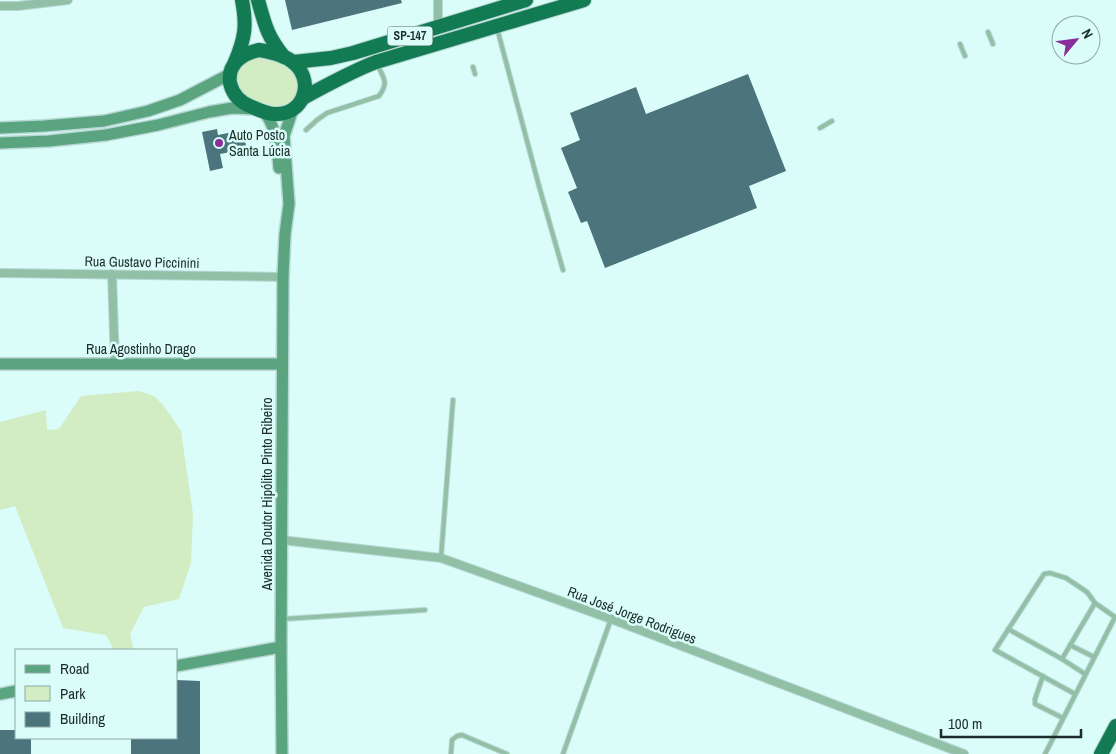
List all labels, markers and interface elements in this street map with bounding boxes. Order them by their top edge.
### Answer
north arrow [1051,15,1101,65]
text: N [1077,26,1097,42]
road number: SP-147 [388,27,432,46]
place label: Auto Posto Santa Lúcia [228,126,291,160]
marker: Auto Posto Santa Lúcia [213,137,225,149]
street label: Rua Gustavo Piccinini [84,252,200,272]
street label: Rua Agostinho Drago [86,340,196,358]
street label: Avenida Doutor Hipólito Pinto Ribeiro [258,397,276,592]
street label: Rua José Jorge Rodrigues [565,582,699,648]
legend [15,649,178,739]
text: Road [60,658,89,679]
text: Park [60,683,86,704]
scale bar [941,706,1081,738]
text: Building [60,708,105,729]
text: 100 m [948,713,982,734]

